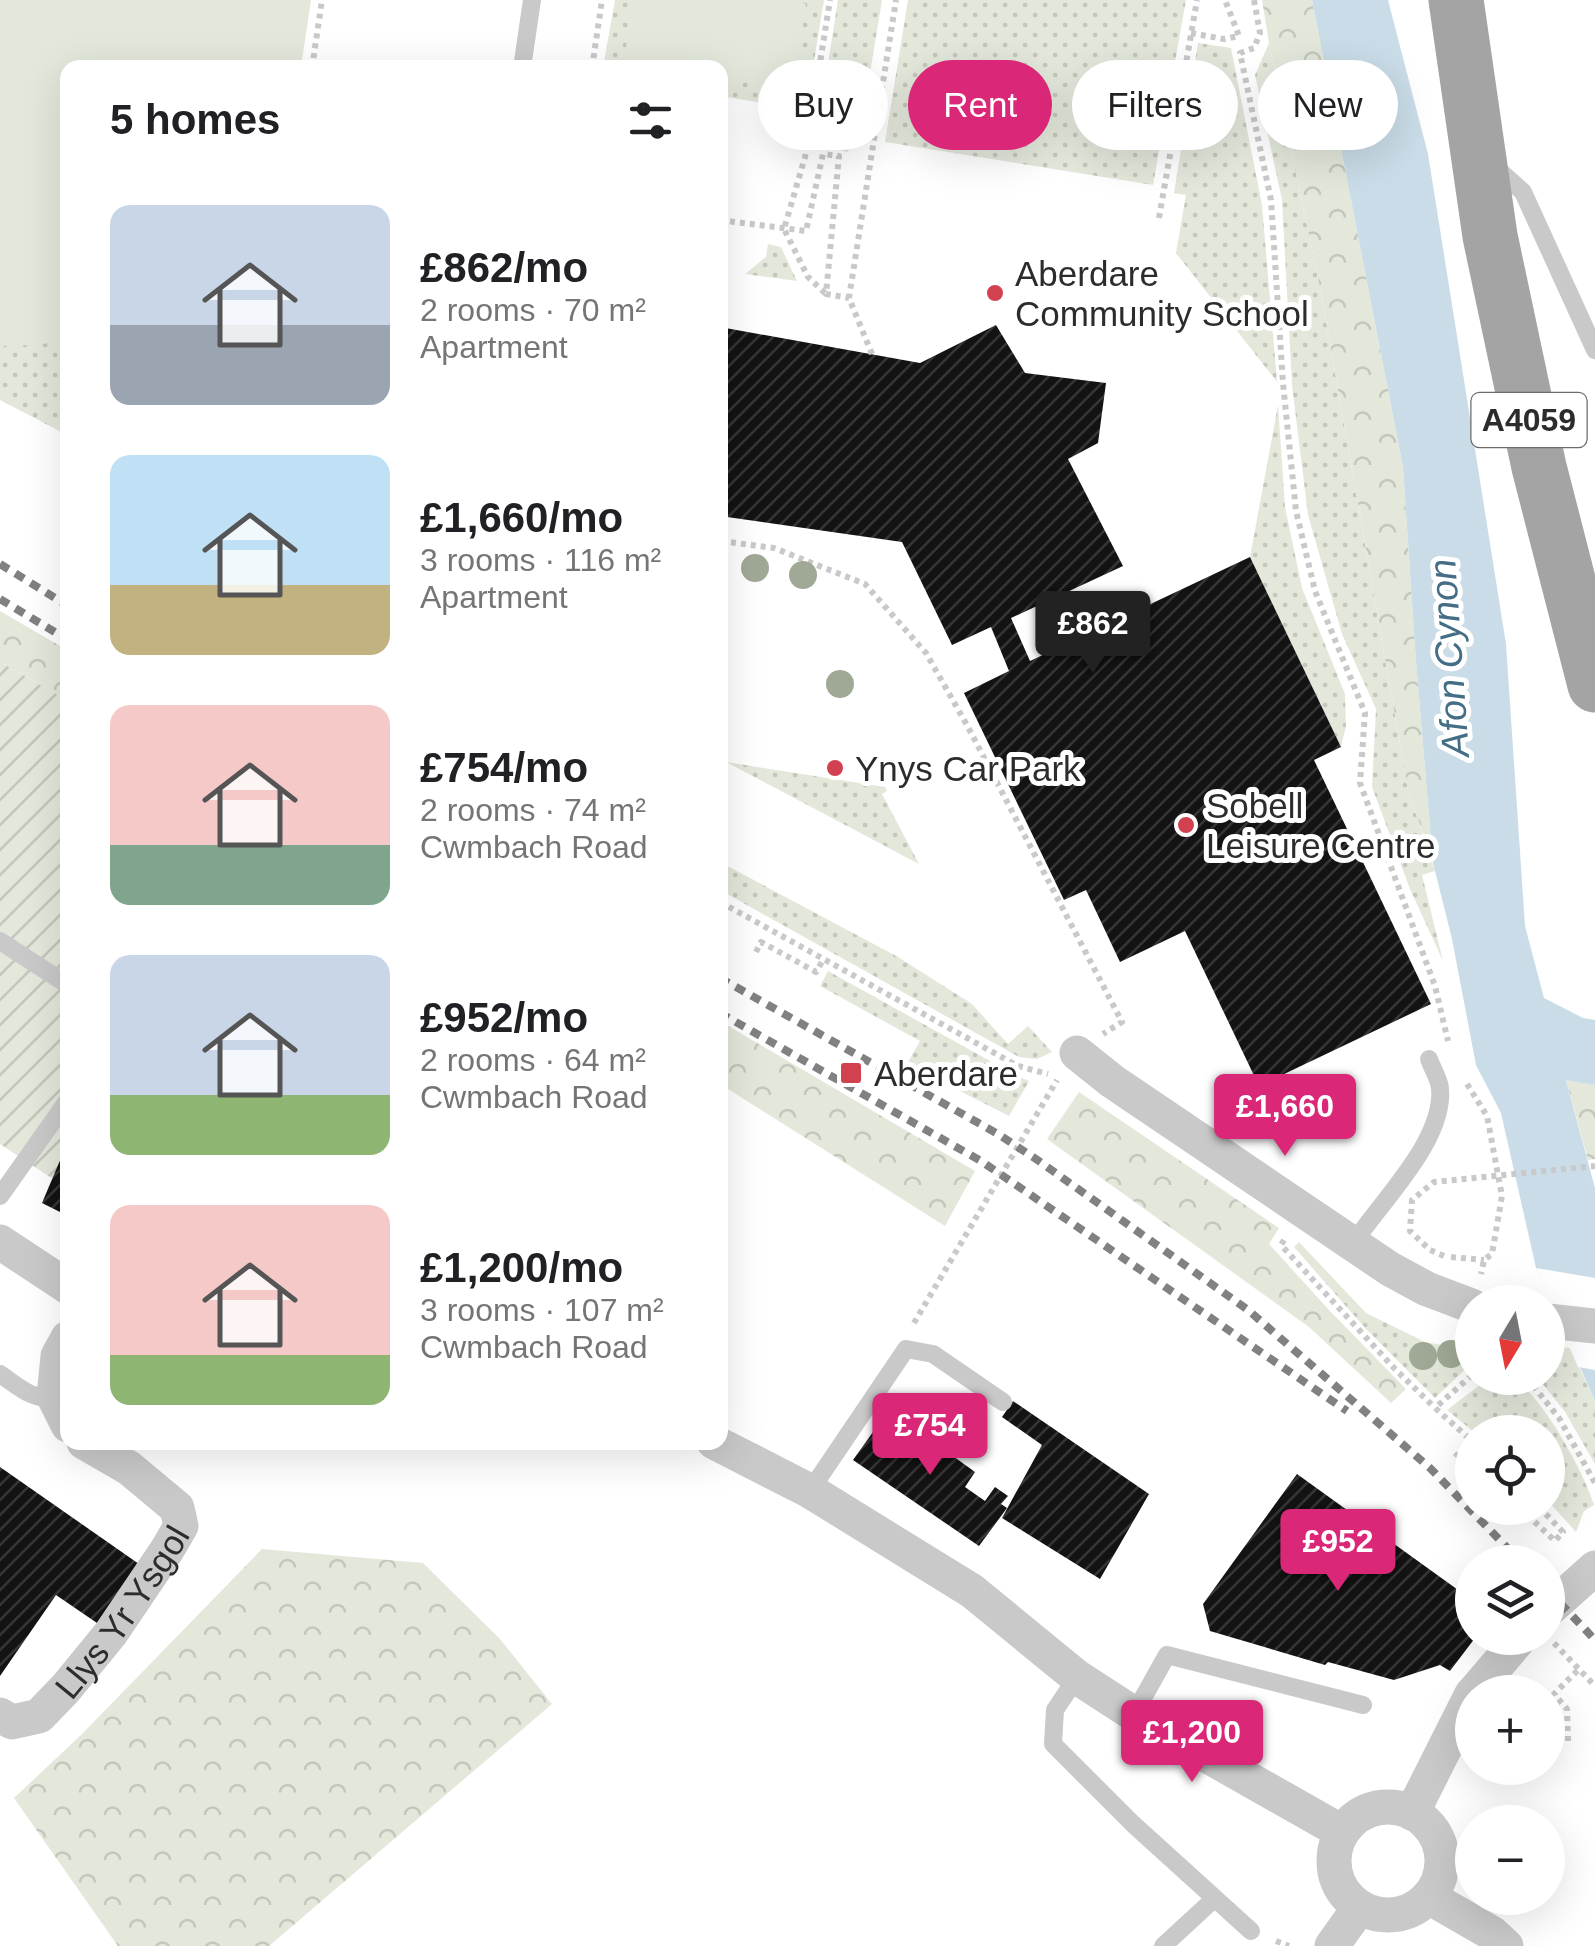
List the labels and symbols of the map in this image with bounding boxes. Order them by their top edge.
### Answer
place label: Aberdare Community School [1015,254,1309,333]
marker: Aberdare Community School [984,282,1006,304]
road number: A4059 [1472,393,1586,447]
water label: Afon Cynon [1421,557,1477,761]
pin: £862 [1034,591,1152,676]
place label: Ynys Car Park [855,749,1081,788]
marker: Ynys Car Park [824,757,846,779]
place label: Sobell Leisure Centre [1206,786,1436,865]
marker: Sobell Leisure Centre [1175,814,1197,836]
place label: Aberdare [874,1054,1018,1093]
marker: Aberdare [838,1060,864,1086]
pin: £1,660 [1204,1074,1366,1159]
north arrow [1455,1285,1565,1395]
pin: £754 [871,1393,989,1478]
pin: £952 [1279,1509,1397,1594]
street label: Llys Yr Ysgol [46,1519,196,1706]
pin: £1,200 [1111,1700,1273,1785]

